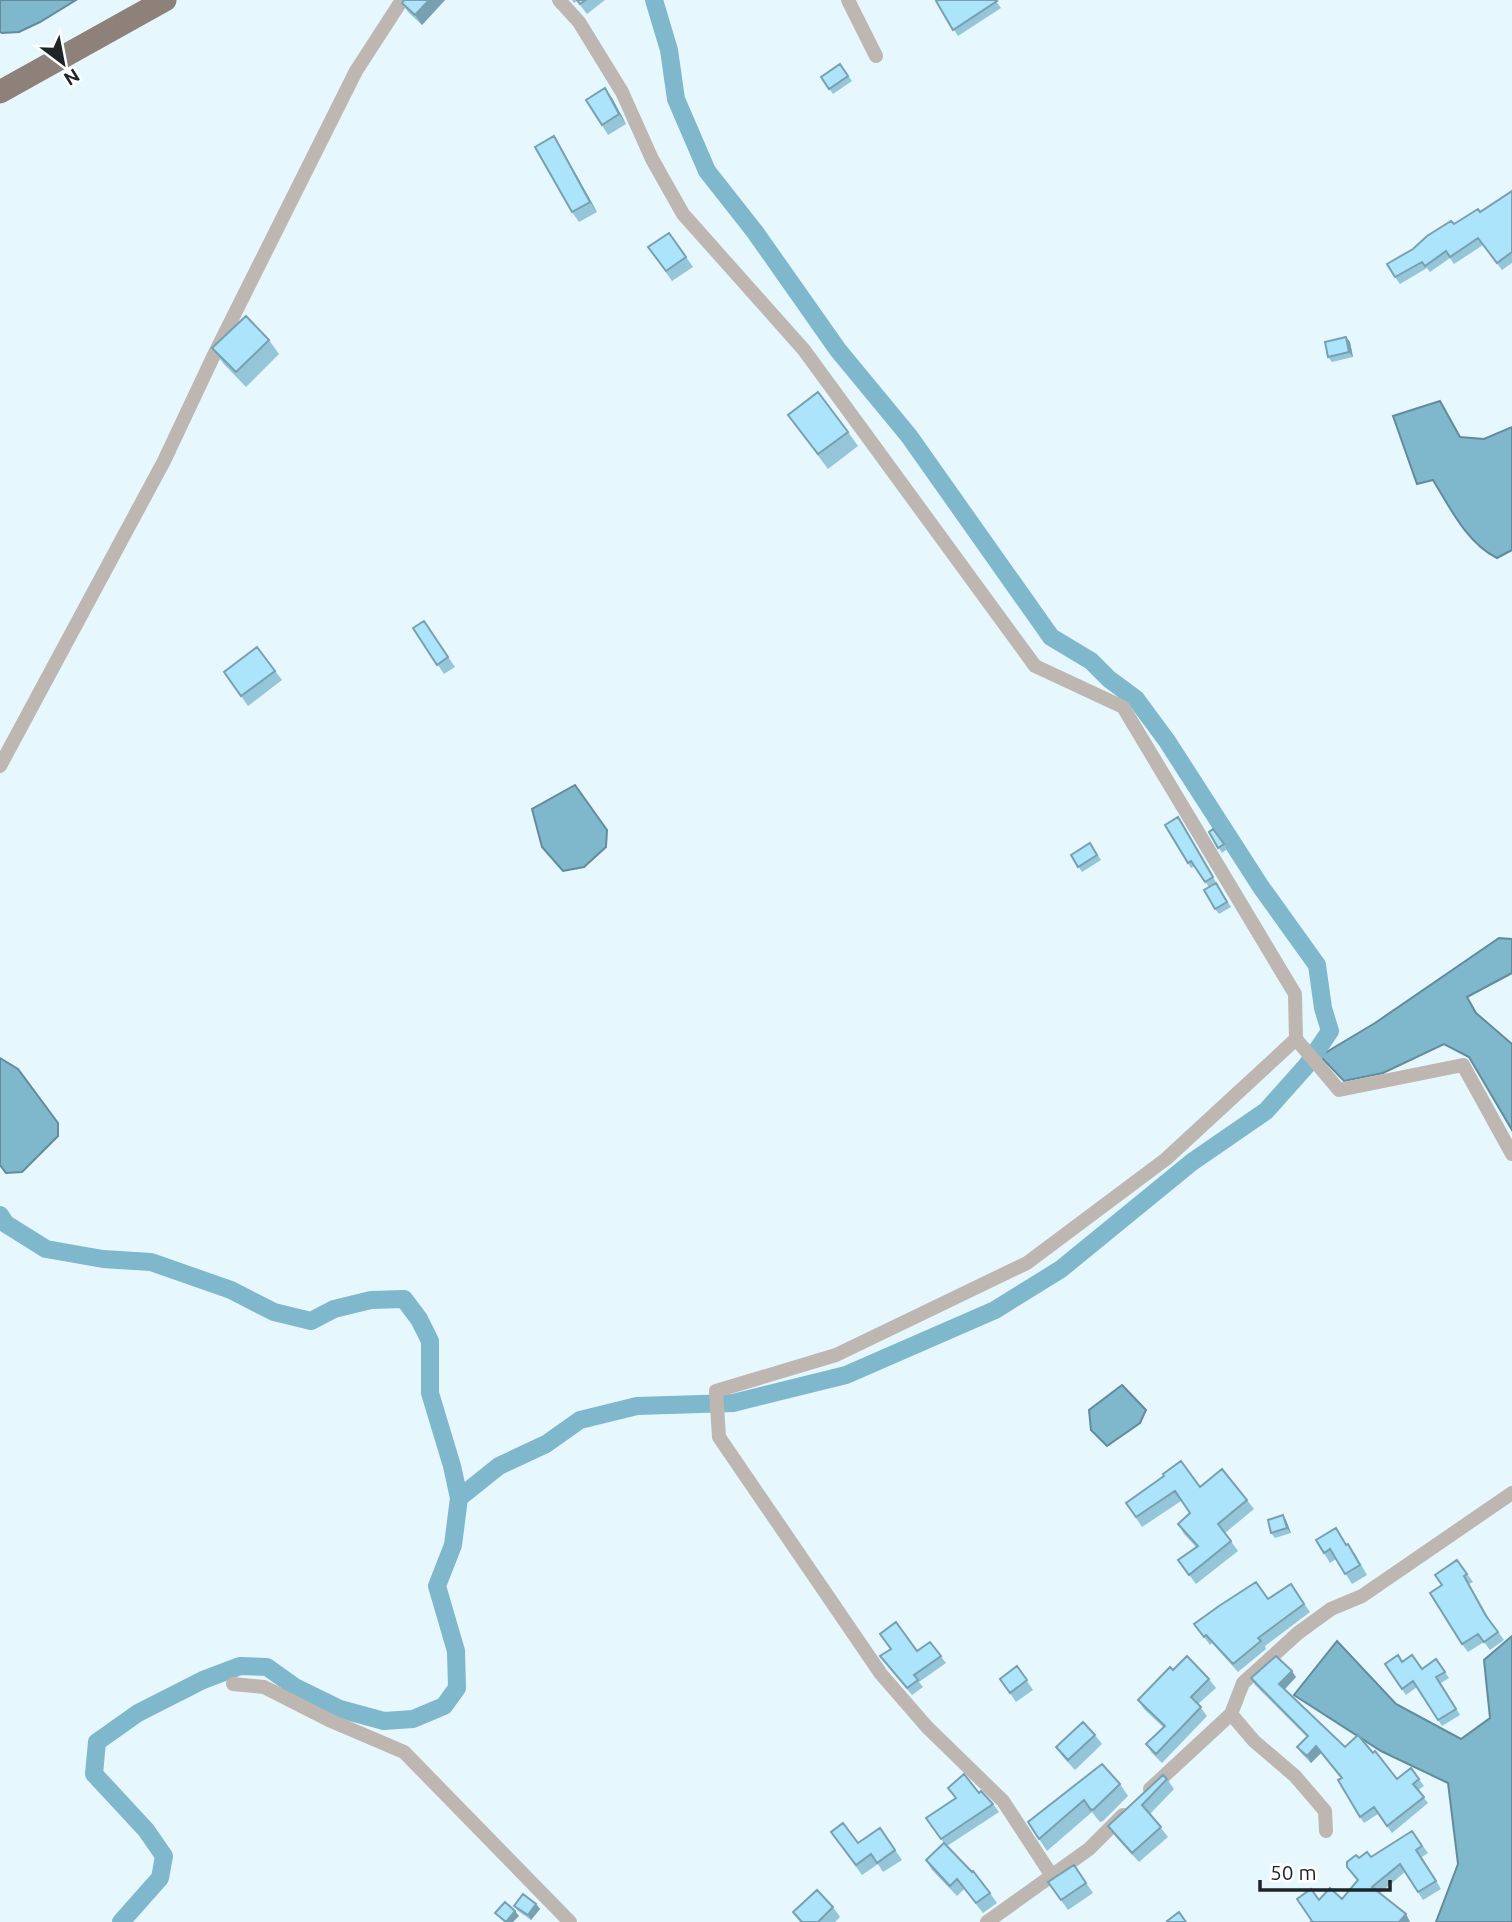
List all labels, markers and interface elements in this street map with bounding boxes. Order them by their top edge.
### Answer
north arrow [28,28,98,98]
text: N [60,64,84,91]
scale bar [1260,1848,1390,1892]
text: 50 m [1270,1860,1317,1884]

